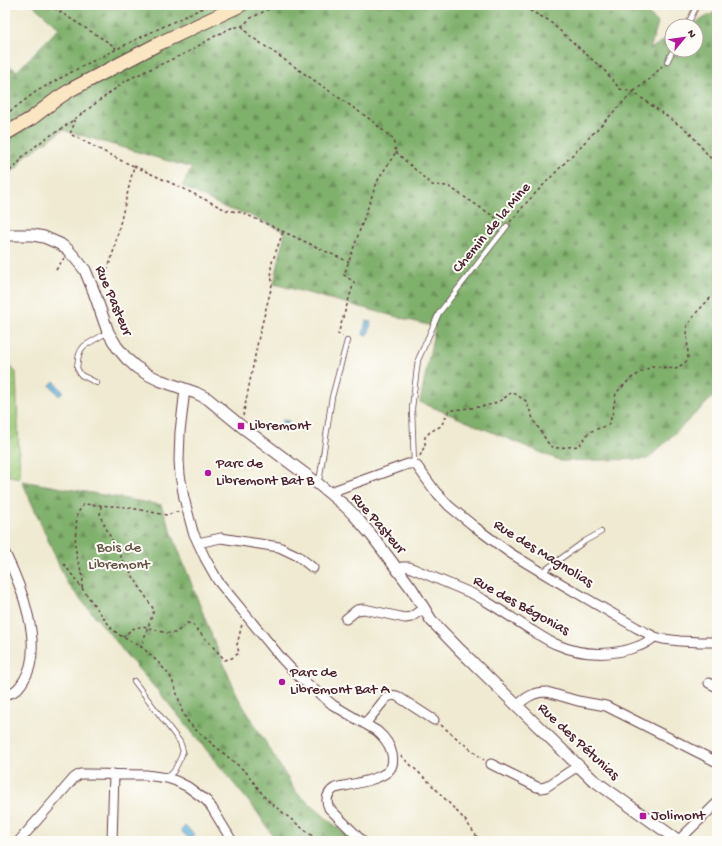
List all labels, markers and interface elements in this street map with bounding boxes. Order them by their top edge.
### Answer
north arrow [664,18,704,58]
text: N [684,28,698,40]
street label: Chemin de la Mine [449,179,535,277]
street label: Rue Pasteur [90,263,137,340]
place label: Libremont [249,417,312,435]
marker: Libremont [236,421,246,431]
place label: Parc de Libremont Bat B [215,455,315,490]
marker: Parc de Libremont Bat B [203,468,213,478]
street label: Rue Pasteur [347,490,410,559]
street label: Rue des Magnolias [490,516,597,592]
park label: Bois de Libremont [88,539,152,574]
street label: Rue des Bégonias [470,572,573,640]
place label: Parc de Libremont Bat A [289,664,391,699]
marker: Parc de Libremont Bat A [277,677,287,687]
street label: Rue des Pétunias [533,700,623,785]
place label: Jolimont [651,807,707,825]
marker: Jolimont [638,811,648,821]

